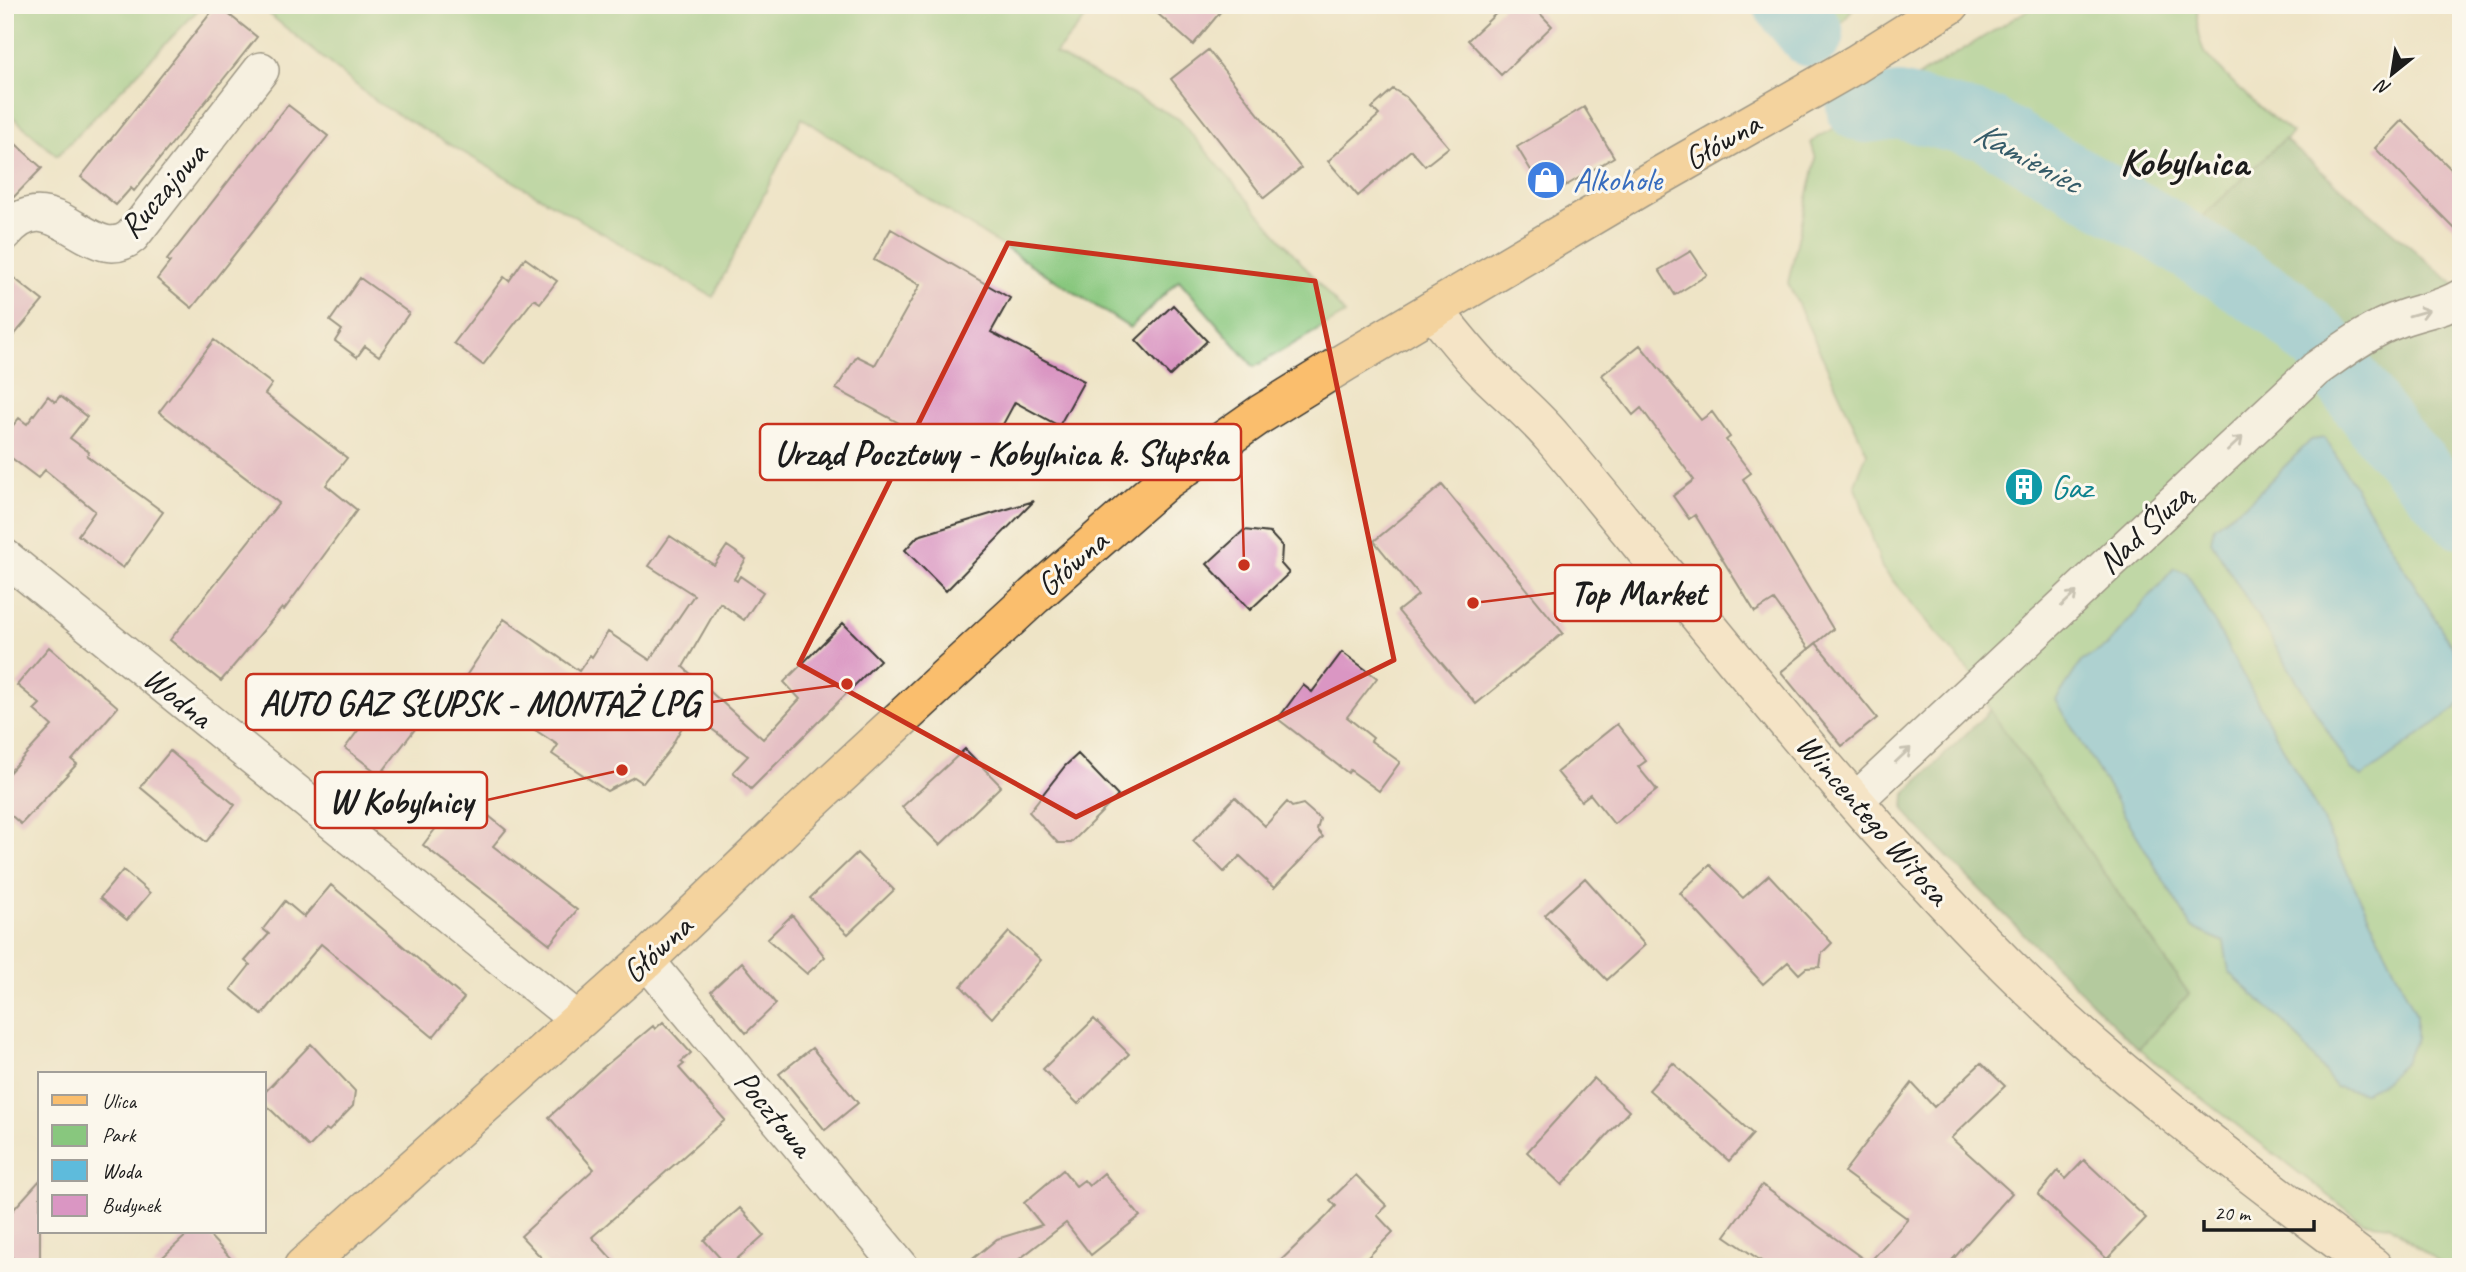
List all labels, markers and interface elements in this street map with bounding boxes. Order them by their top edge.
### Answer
north arrow [2358,38,2428,108]
text: N [2370,73,2395,101]
street label: Główna [1676,101,1770,180]
water label: Kamieniec [1966,110,2093,206]
street label: Ruczajowa [110,131,218,247]
district label: Kobylnica [2120,137,2252,187]
shop icon: Alkohole [1525,159,1567,201]
place label: Alkohole [1573,159,1664,201]
one-way arrow [2407,306,2429,319]
callout: Urząd Pocztowy - Kobylnica k. Słupska [760,424,1241,480]
text: Urząd Pocztowy - Kobylnica k. Słupska [774,431,1230,476]
one-way arrow [2227,435,2244,452]
building icon: Gaz [2003,466,2045,508]
place label: Gaz [2051,466,2095,508]
street label: Nad Śluzą [2088,473,2202,583]
street label: Główna [1027,519,1118,606]
callout: Top Market [1555,565,1721,621]
text: Top Market [1570,571,1709,616]
one-way arrow [2060,591,2077,608]
street label: Wodna [135,657,222,738]
callout: AUTO GAZ SŁUPSK - MONTAŻ LPG [246,674,712,730]
text: AUTO GAZ SŁUPSK - MONTAŻ LPG [260,681,704,726]
street label: Wincentego Witosa [1787,724,1961,916]
one-way arrow [1894,747,1912,764]
callout: W Kobylnicy [315,772,487,828]
text: W Kobylnicy [329,779,477,824]
street label: Główna [613,904,703,992]
street label: Pocztowa [725,1061,824,1167]
legend [38,1072,266,1234]
text: Ulica [102,1088,138,1114]
text: Park [102,1122,137,1148]
text: Woda [102,1158,143,1184]
scale bar [2204,1188,2314,1232]
text: Budynek [102,1192,162,1218]
text: 20 m [2214,1200,2252,1226]

